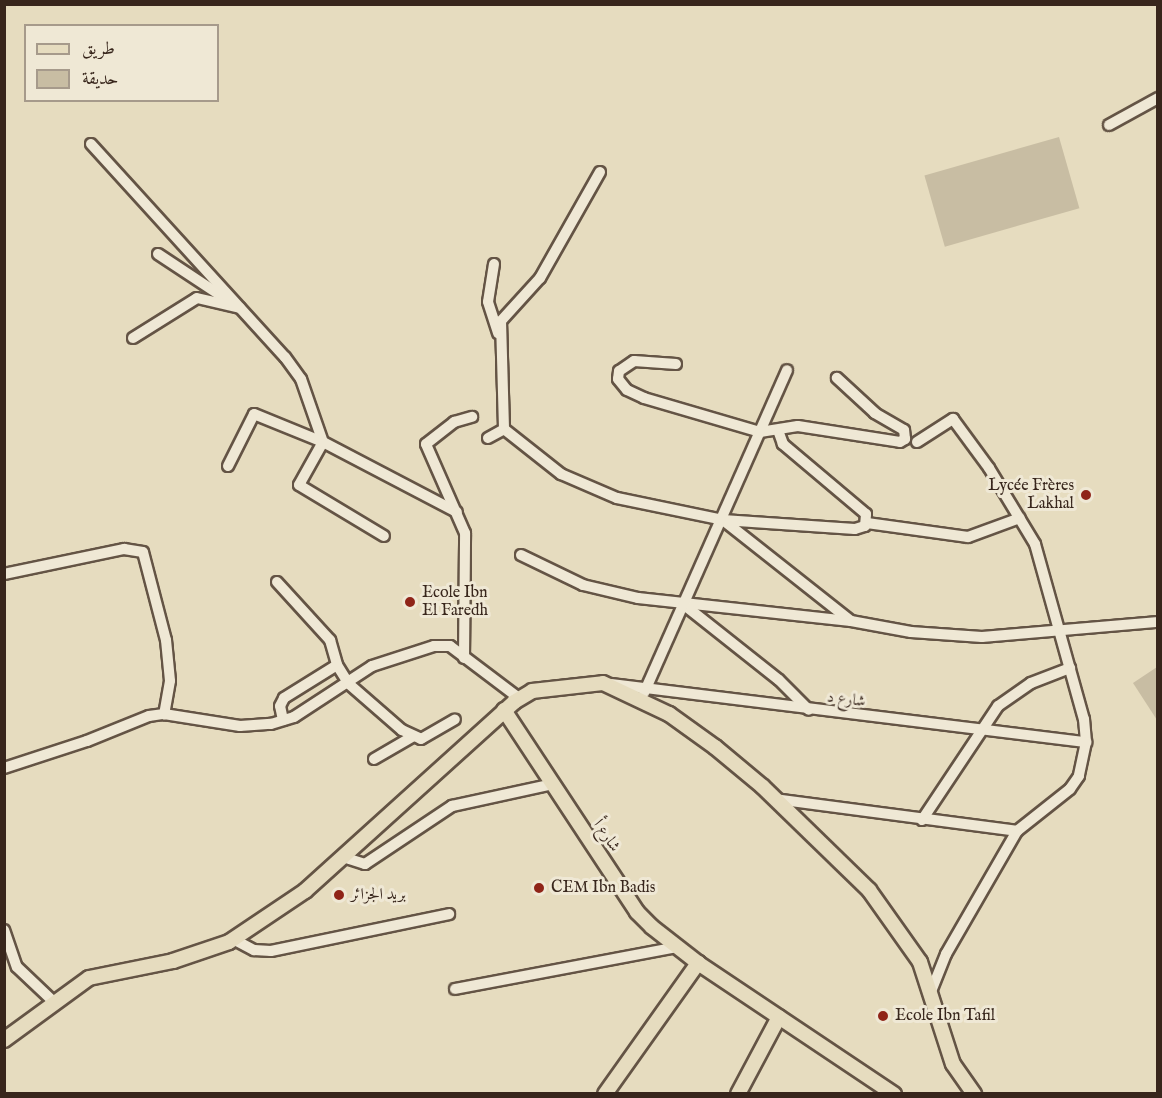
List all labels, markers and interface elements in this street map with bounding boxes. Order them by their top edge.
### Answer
legend [24,24,219,102]
text: طريق [82,38,115,61]
text: حديقة [82,68,118,91]
place label: Lycée Frères Lakhal [988,476,1074,514]
marker: Lycée Frères Lakhal [1079,488,1093,502]
place label: Ecole Ibn El Faredh [422,583,488,621]
marker: Ecole Ibn El Faredh [403,595,417,609]
street label: شارع د [826,688,866,712]
street label: شارع أ [588,816,624,856]
place label: CEM Ibn Badis [551,878,655,898]
marker: CEM Ibn Badis [532,881,546,895]
place label: بريد الجزائر [351,885,406,905]
marker: بريد الجزائر [332,888,346,902]
place label: Ecole Ibn Tafil [895,1006,995,1026]
marker: Ecole Ibn Tafil [876,1009,890,1023]

